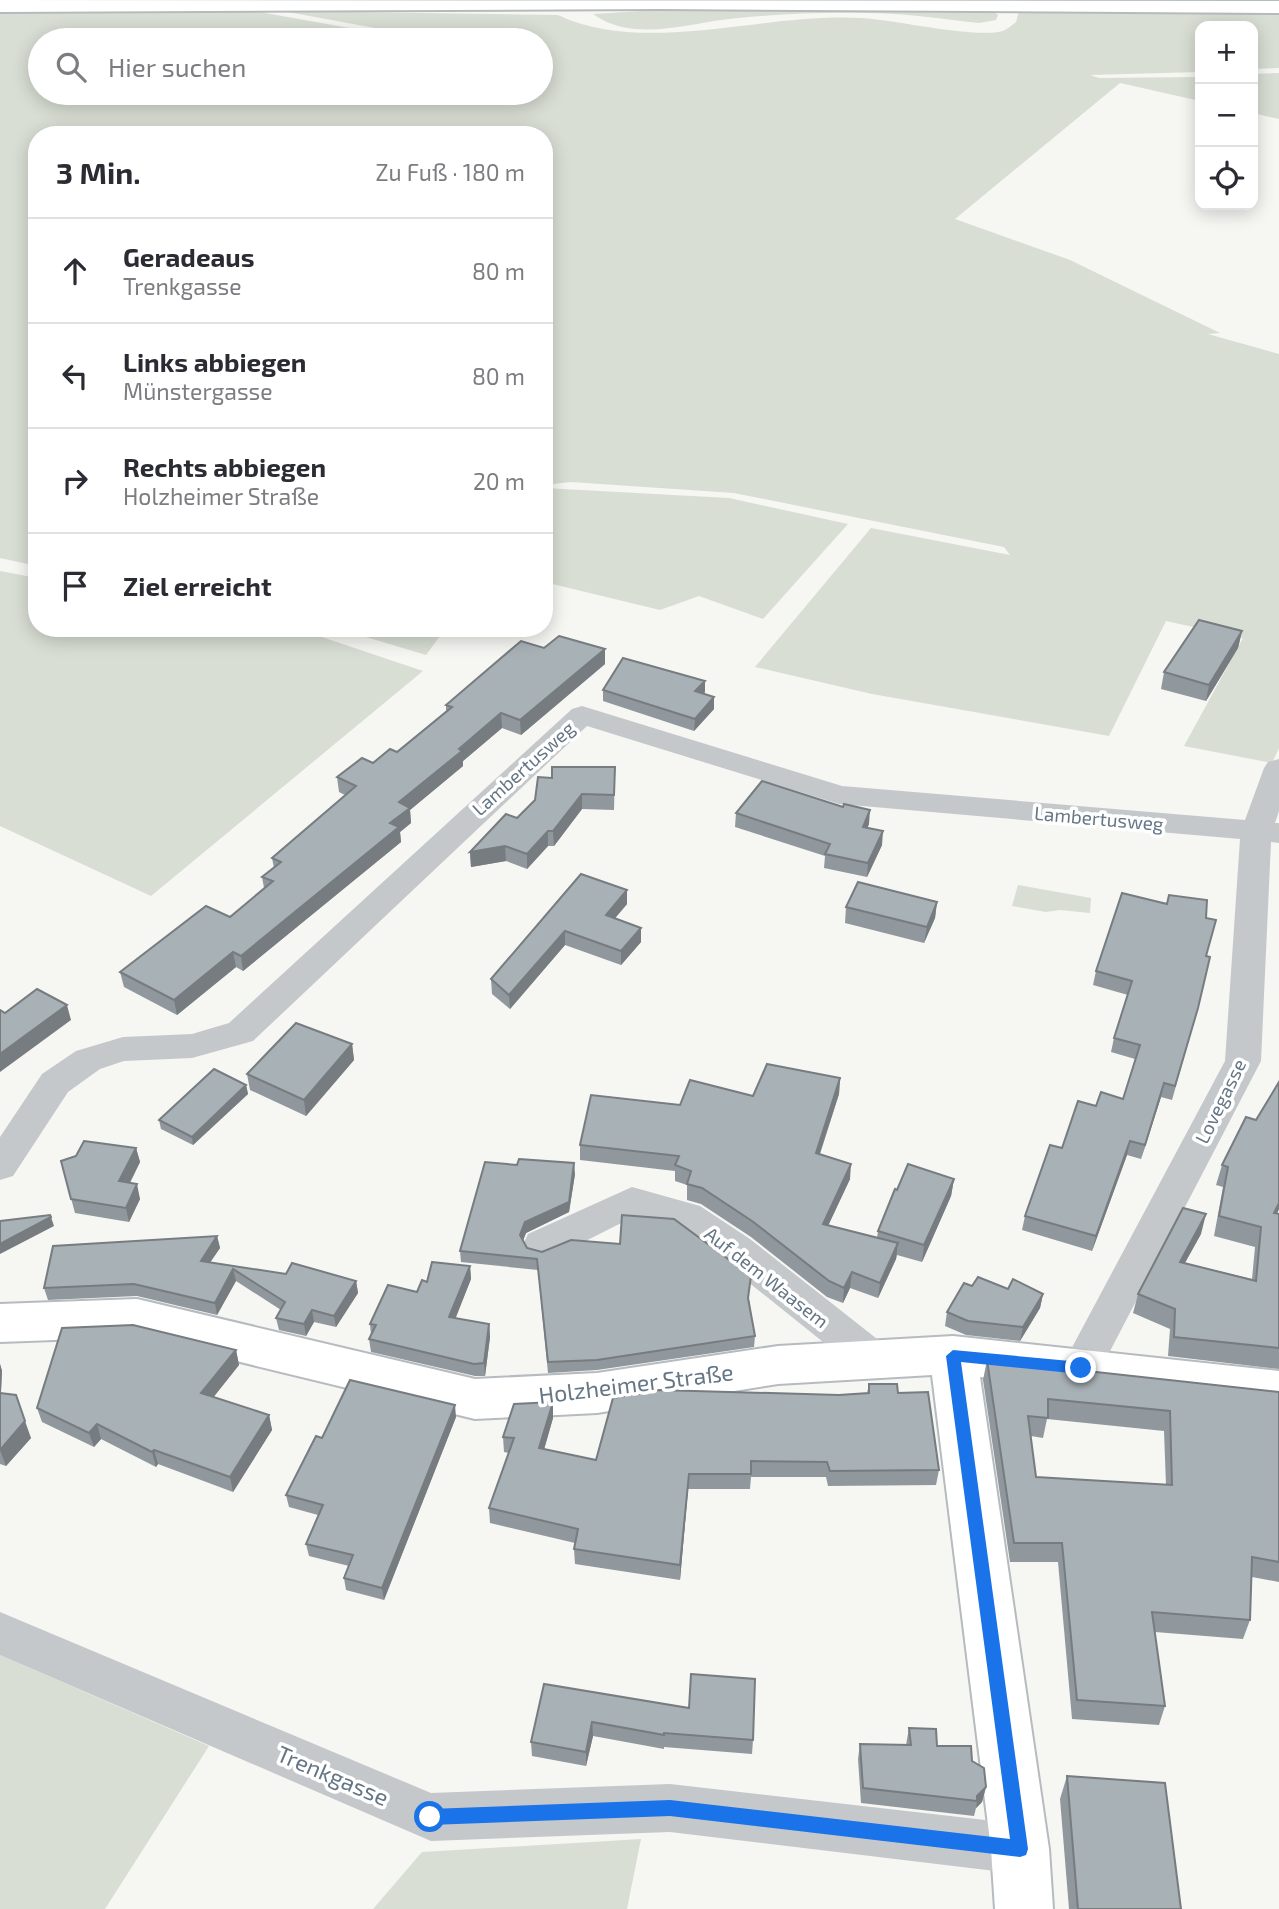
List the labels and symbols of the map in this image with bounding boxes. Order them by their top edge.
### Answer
street label: Lambertusweg [467,716,579,820]
street label: Lambertusweg [1033,801,1165,835]
street label: Lovegasse [1190,1055,1250,1147]
street label: Auf dem Waasem [701,1222,833,1332]
route end [1065,1352,1096,1383]
street label: Holzheimer Straße [537,1357,735,1409]
street label: Trenkgasse [273,1739,393,1811]
route start [414,1801,445,1832]

